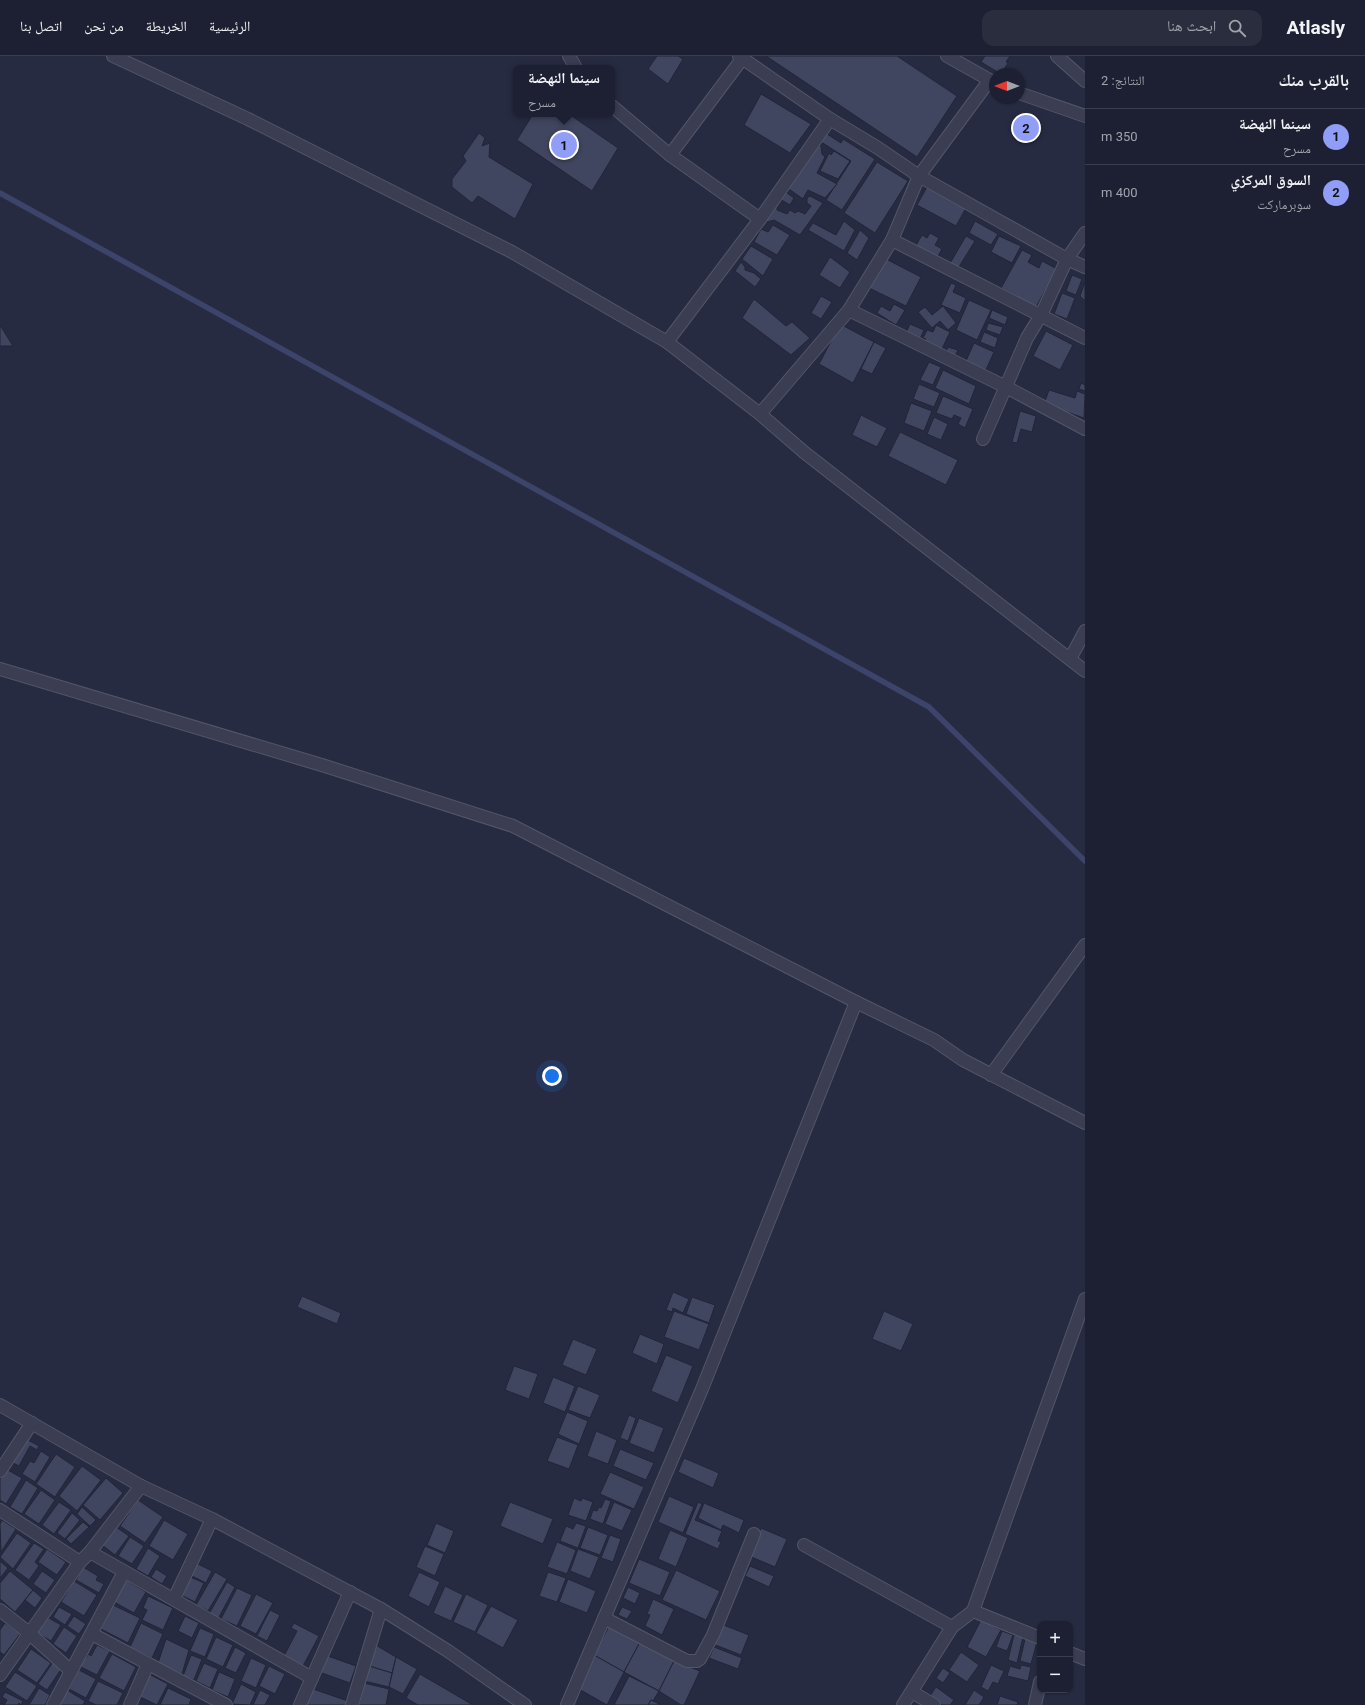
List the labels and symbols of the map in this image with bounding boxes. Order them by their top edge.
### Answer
north arrow [989,68,1025,104]
pin: 2 [1013,113,1039,143]
pin: 1 [551,130,577,160]
your location [542,1066,562,1086]

